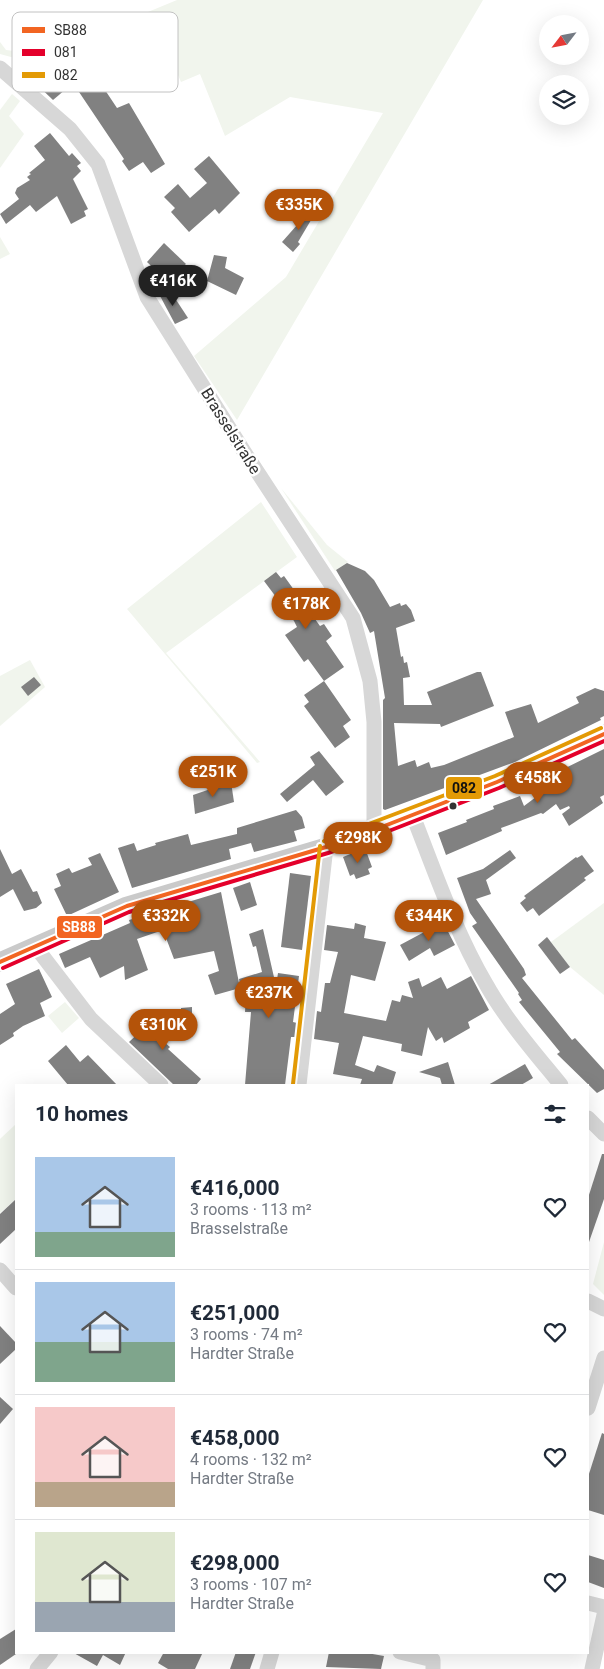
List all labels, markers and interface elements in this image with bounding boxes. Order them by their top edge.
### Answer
legend [12,12,178,92]
north arrow [539,15,589,65]
map controls [539,15,589,125]
text: SB88 [54,22,87,38]
text: 081 [54,44,78,60]
text: 082 [54,67,78,83]
button: layers [539,75,589,125]
pin: €335K [264,188,334,231]
text: €335K [276,195,322,214]
pin: €416K [138,264,208,307]
text: €416K [150,271,196,290]
street label: Brasselstraße [197,384,265,478]
pin: €178K [271,588,341,630]
text: €178K [283,594,329,613]
pin: €251K [178,756,248,798]
text: €251K [190,762,236,781]
pin: €458K [503,762,573,804]
text: €458K [515,768,561,787]
line badge: 082 [445,776,483,800]
text: 082 [452,780,476,796]
unlabelled marker [448,801,458,811]
pin: €298K [323,822,393,864]
text: €298K [335,828,381,847]
pin: €332K [131,900,201,942]
pin: €344K [394,900,464,942]
text: €332K [143,906,189,925]
text: €344K [406,906,452,925]
line badge: SB88 [56,915,103,939]
text: SB88 [62,919,96,935]
pin: €237K [234,976,304,1019]
text: €237K [246,983,292,1002]
pin: €310K [128,1008,198,1051]
text: €310K [140,1015,186,1034]
icon: filters [541,1100,569,1128]
text: 10 homes [35,1102,128,1126]
text: €416,000 [190,1176,280,1200]
icon: home [75,1177,135,1237]
icon: heart [541,1193,569,1221]
text: 3 rooms · 113 m² [190,1200,312,1219]
text: Brasselstraße [190,1219,288,1238]
text: €251,000 [190,1301,280,1325]
icon: home [75,1302,135,1362]
icon: heart [541,1318,569,1346]
text: 3 rooms · 74 m² [190,1325,303,1344]
text: Hardter Straße [190,1344,294,1363]
text: €458,000 [190,1426,280,1450]
icon: home [75,1427,135,1487]
icon: heart [541,1443,569,1471]
text: 4 rooms · 132 m² [190,1450,312,1469]
text: Hardter Straße [190,1469,294,1488]
text: €298,000 [190,1551,280,1575]
icon: home [75,1552,135,1612]
icon: heart [541,1568,569,1596]
text: 3 rooms · 107 m² [190,1575,312,1594]
text: Hardter Straße [190,1594,294,1613]

